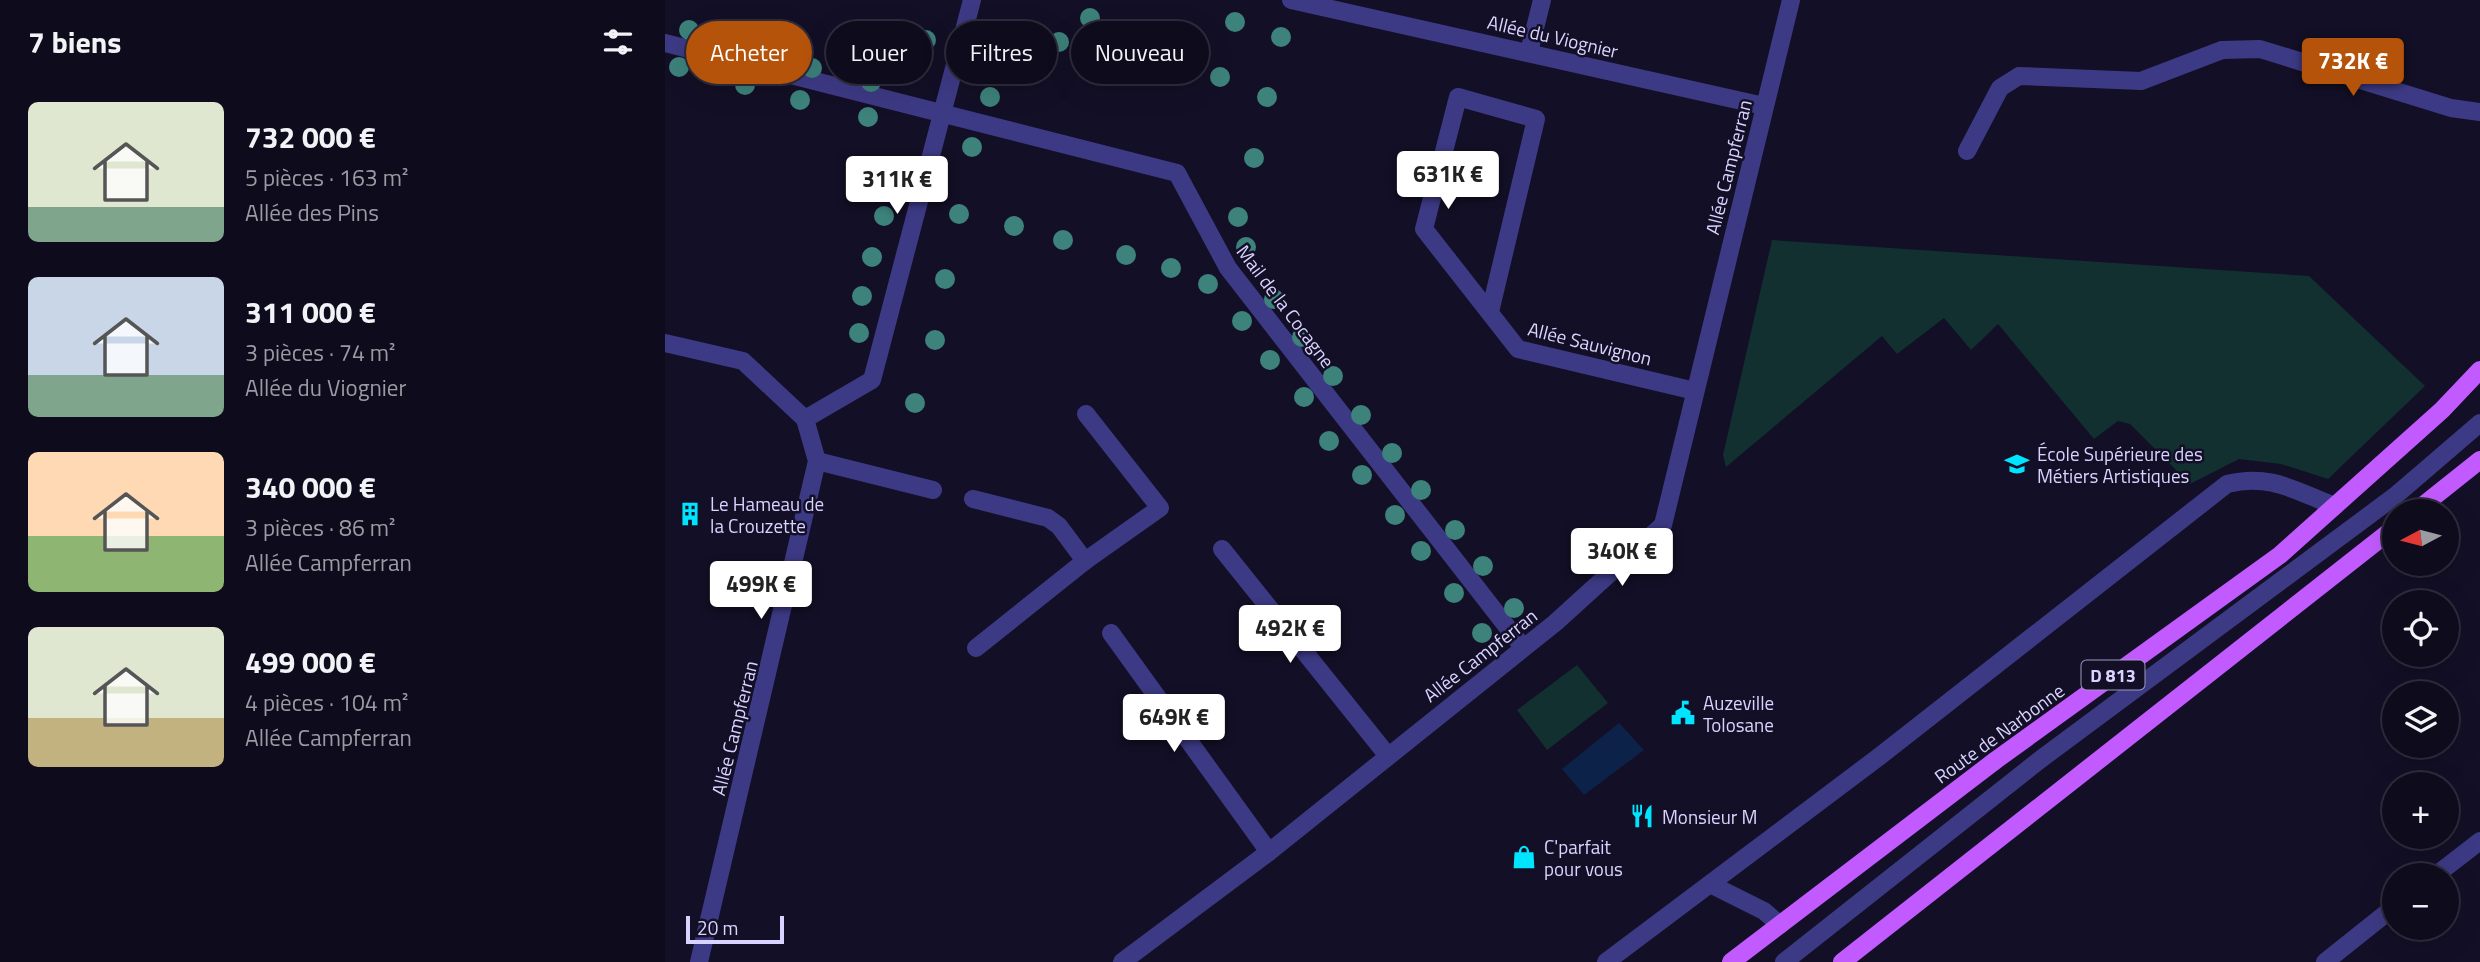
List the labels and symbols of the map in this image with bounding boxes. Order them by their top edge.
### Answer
street label: Allée du Viognier [1485,7,1622,65]
pin: 732K € [2296,38,2410,98]
street label: Allée Campferran [1697,97,1759,237]
pin: 631K € [1391,152,1505,211]
pin: 311K € [840,156,954,216]
street label: Mail de la Cocagne [1230,238,1342,374]
street label: Allée Sauvignon [1525,314,1655,372]
place label: École Supérieure des Métiers Artistiques [2037,439,2203,490]
school or university icon: École Supérieure des Métiers Artistiques [2003,450,2031,478]
place label: Le Hameau de la Crouzette [710,489,824,540]
north arrow [2382,499,2459,576]
building icon: Le Hameau de la Crouzette [676,500,704,528]
pin: 340K € [1565,528,1679,588]
pin: 499K € [704,562,818,621]
street label: Allée Campferran [1417,601,1543,709]
pin: 492K € [1233,606,1347,665]
street label: Allée Campferran [703,658,765,798]
road number: D 813 [2081,660,2145,690]
street label: Route de Narbonne [1928,676,2070,790]
place label: Auzeville Tolosane [1703,688,1774,739]
pin: 649K € [1117,694,1231,754]
public building icon: Auzeville Tolosane [1669,699,1697,727]
restaurant icon: Monsieur M [1628,802,1656,830]
place label: Monsieur M [1662,802,1758,831]
place label: C'parfait pour vous [1544,832,1623,883]
shop icon: C'parfait pour vous [1510,843,1538,871]
scale bar [686,913,784,945]

